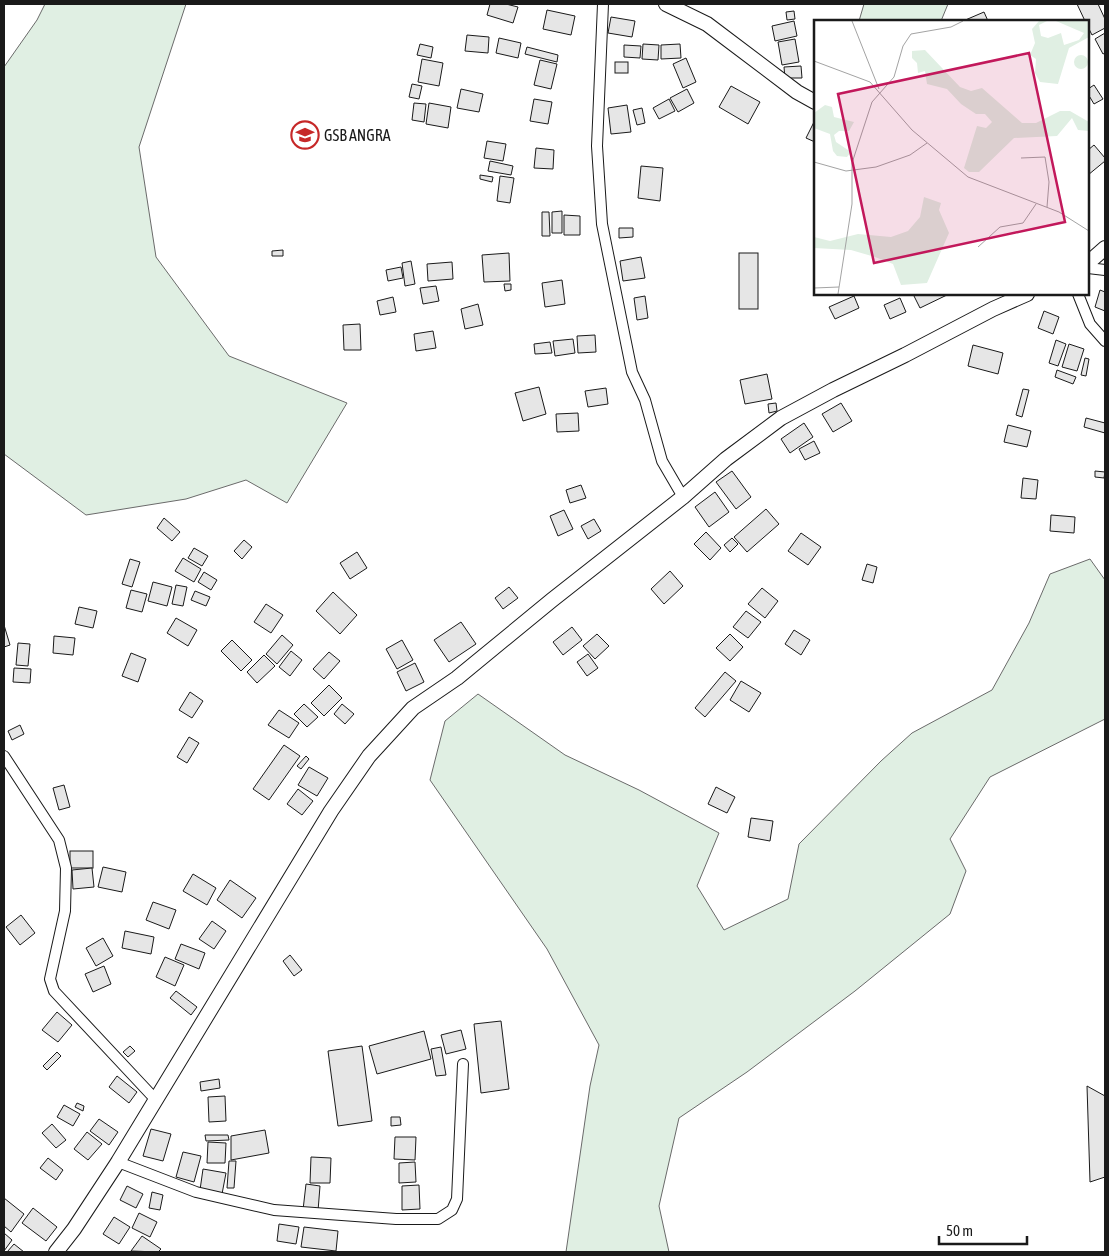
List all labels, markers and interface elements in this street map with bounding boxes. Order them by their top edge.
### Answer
inset map [814,20,1089,295]
school or university icon: GSB ANGRA [290,120,320,150]
place label: GSB ANGRA [324,126,391,144]
scale bar [939,1214,1026,1246]
text: 50 m [946,1222,973,1239]

